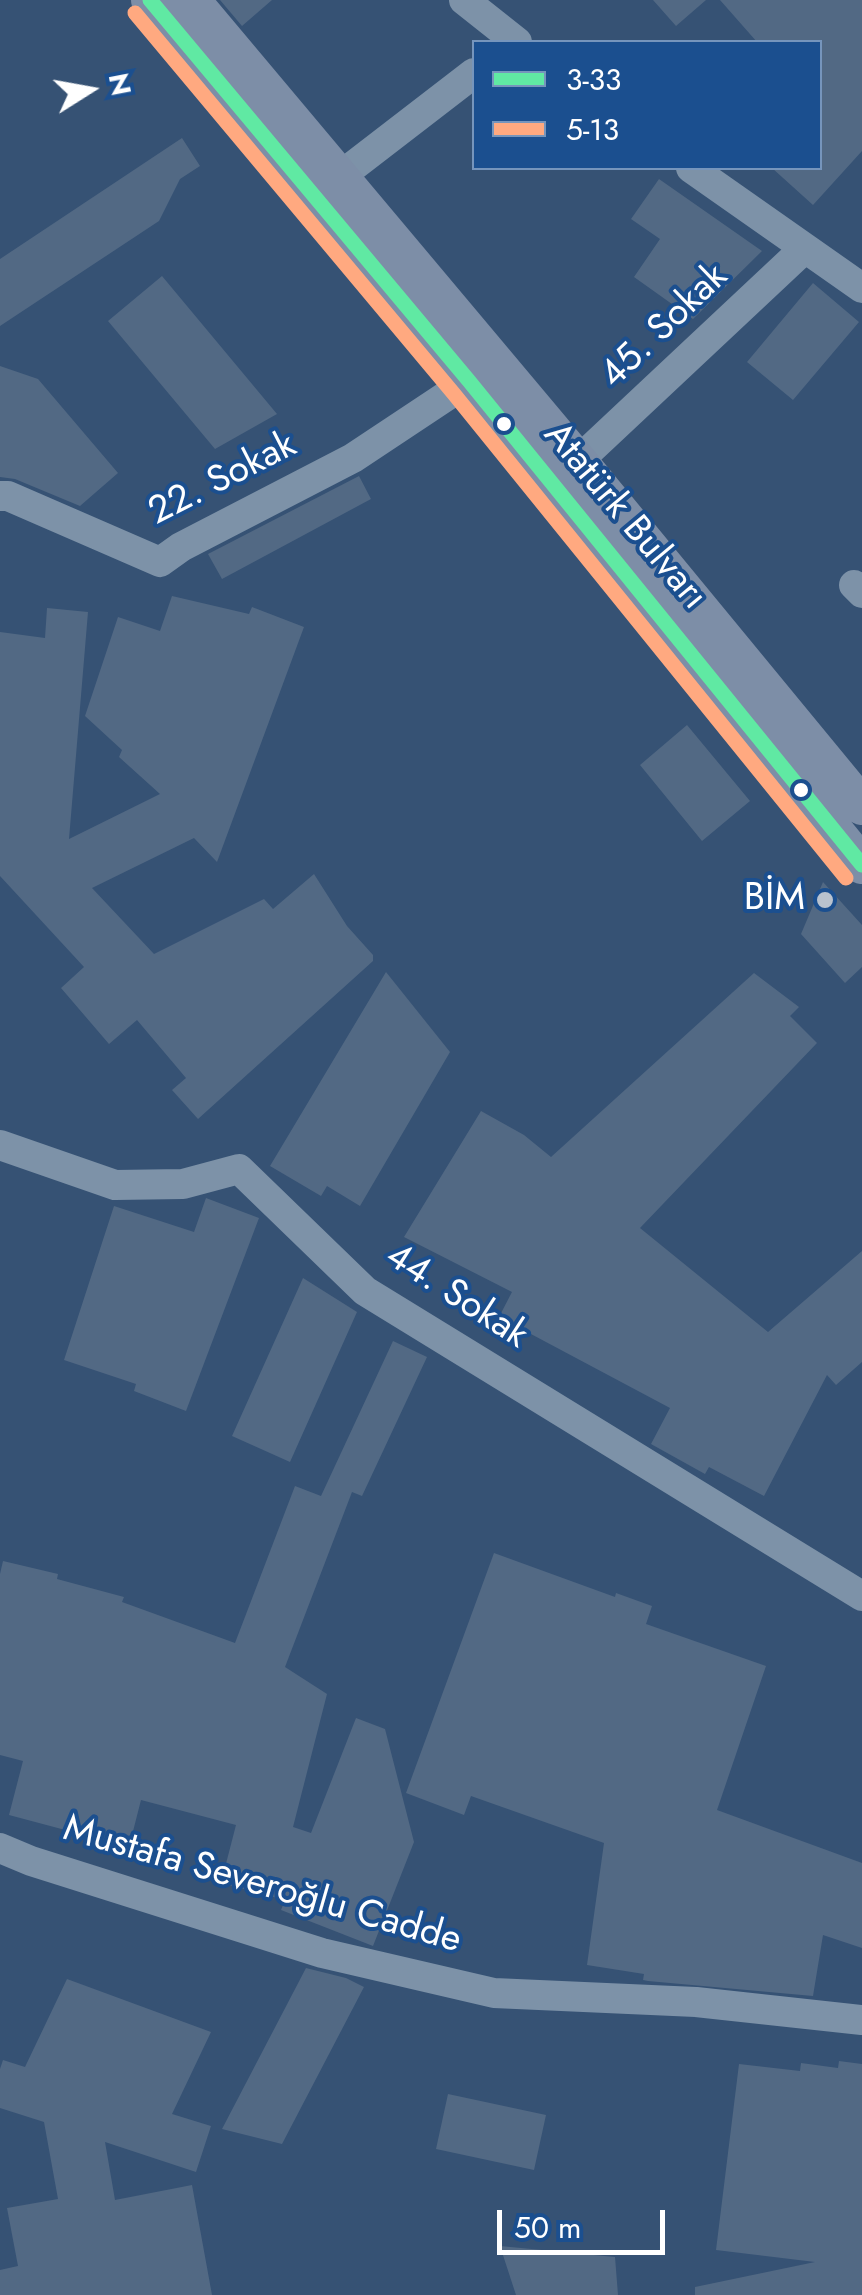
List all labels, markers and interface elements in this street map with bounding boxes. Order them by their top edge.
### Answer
north arrow [40,40,140,140]
legend [472,40,822,170]
text: 3-33 [566,58,621,101]
text: N [98,69,142,99]
text: 5-13 [566,108,619,151]
street label: 45. Sokak [592,255,738,399]
unlabelled marker [494,414,514,434]
street label: Atatürk Bulvarı [532,414,716,620]
street label: 22. Sokak [142,424,304,536]
unlabelled marker [791,780,811,800]
place label: BİM [744,877,805,923]
marker: BİM [814,889,836,911]
street label: 44. Sokak [376,1234,536,1360]
street label: Mustafa Severoğlu Cadde [58,1807,466,1965]
scale bar [502,2190,670,2252]
text: 50 m [514,2206,581,2249]

